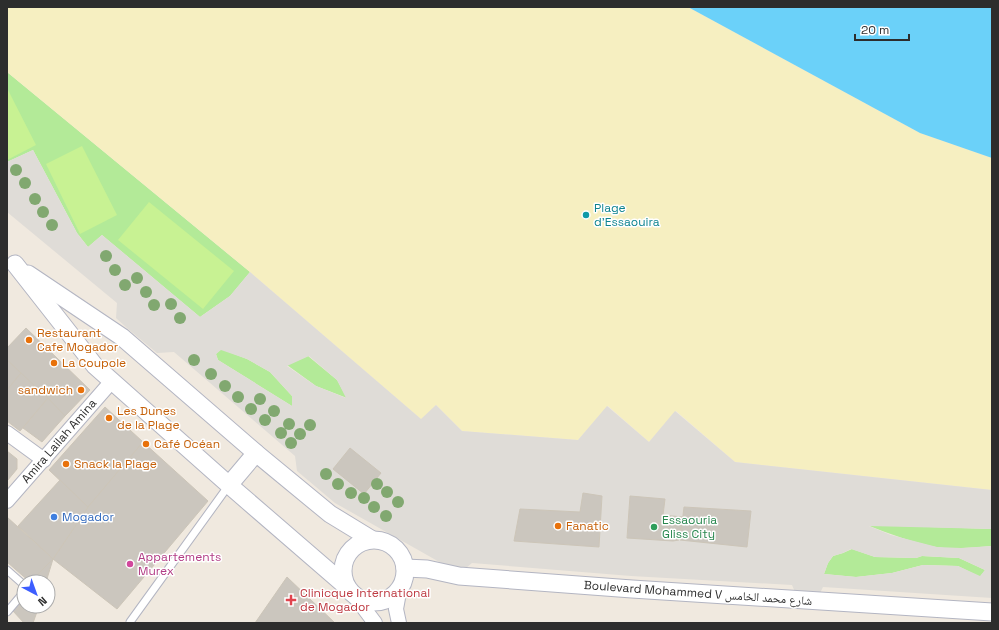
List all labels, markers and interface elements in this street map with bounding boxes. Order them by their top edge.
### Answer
scale bar [855,16,909,42]
text: 20 m [861,22,889,38]
place label: Plage d'Essaouira [594,200,660,230]
marker: Plage d'Essaouira [581,210,591,220]
place label: Restaurant Cafe Mogador [37,325,119,355]
marker: Restaurant Cafe Mogador [24,335,34,345]
place label: La Coupole [62,355,126,371]
marker: La Coupole [49,358,59,368]
place label: sandwich [18,382,73,398]
marker: sandwich [76,385,86,395]
street label: Amira Lailah Amina [18,395,100,487]
place label: Les Dunes de la Plage [117,403,180,433]
marker: Les Dunes de la Plage [104,413,114,423]
place label: Café Océan [154,436,220,452]
marker: Café Océan [141,439,151,449]
place label: Snack la Plage [74,456,157,472]
marker: Snack la Plage [61,459,71,469]
place label: Mogador [62,509,114,525]
marker: Mogador [49,512,59,522]
place label: Essaouria Gliss City [662,512,717,542]
place label: Fanatic [566,518,609,534]
marker: Fanatic [553,521,563,531]
marker: Essaouria Gliss City [649,522,659,532]
place label: Appartements Murex [138,549,221,579]
marker: Appartements Murex [125,559,135,569]
north arrow [16,574,56,614]
street label: Boulevard Mohammed V شارع محمد الخامس [583,577,813,609]
place label: Clinicque International de Mogador [300,585,430,615]
text: N [35,594,50,609]
marker: Clinicque International de Mogador [285,594,297,606]

